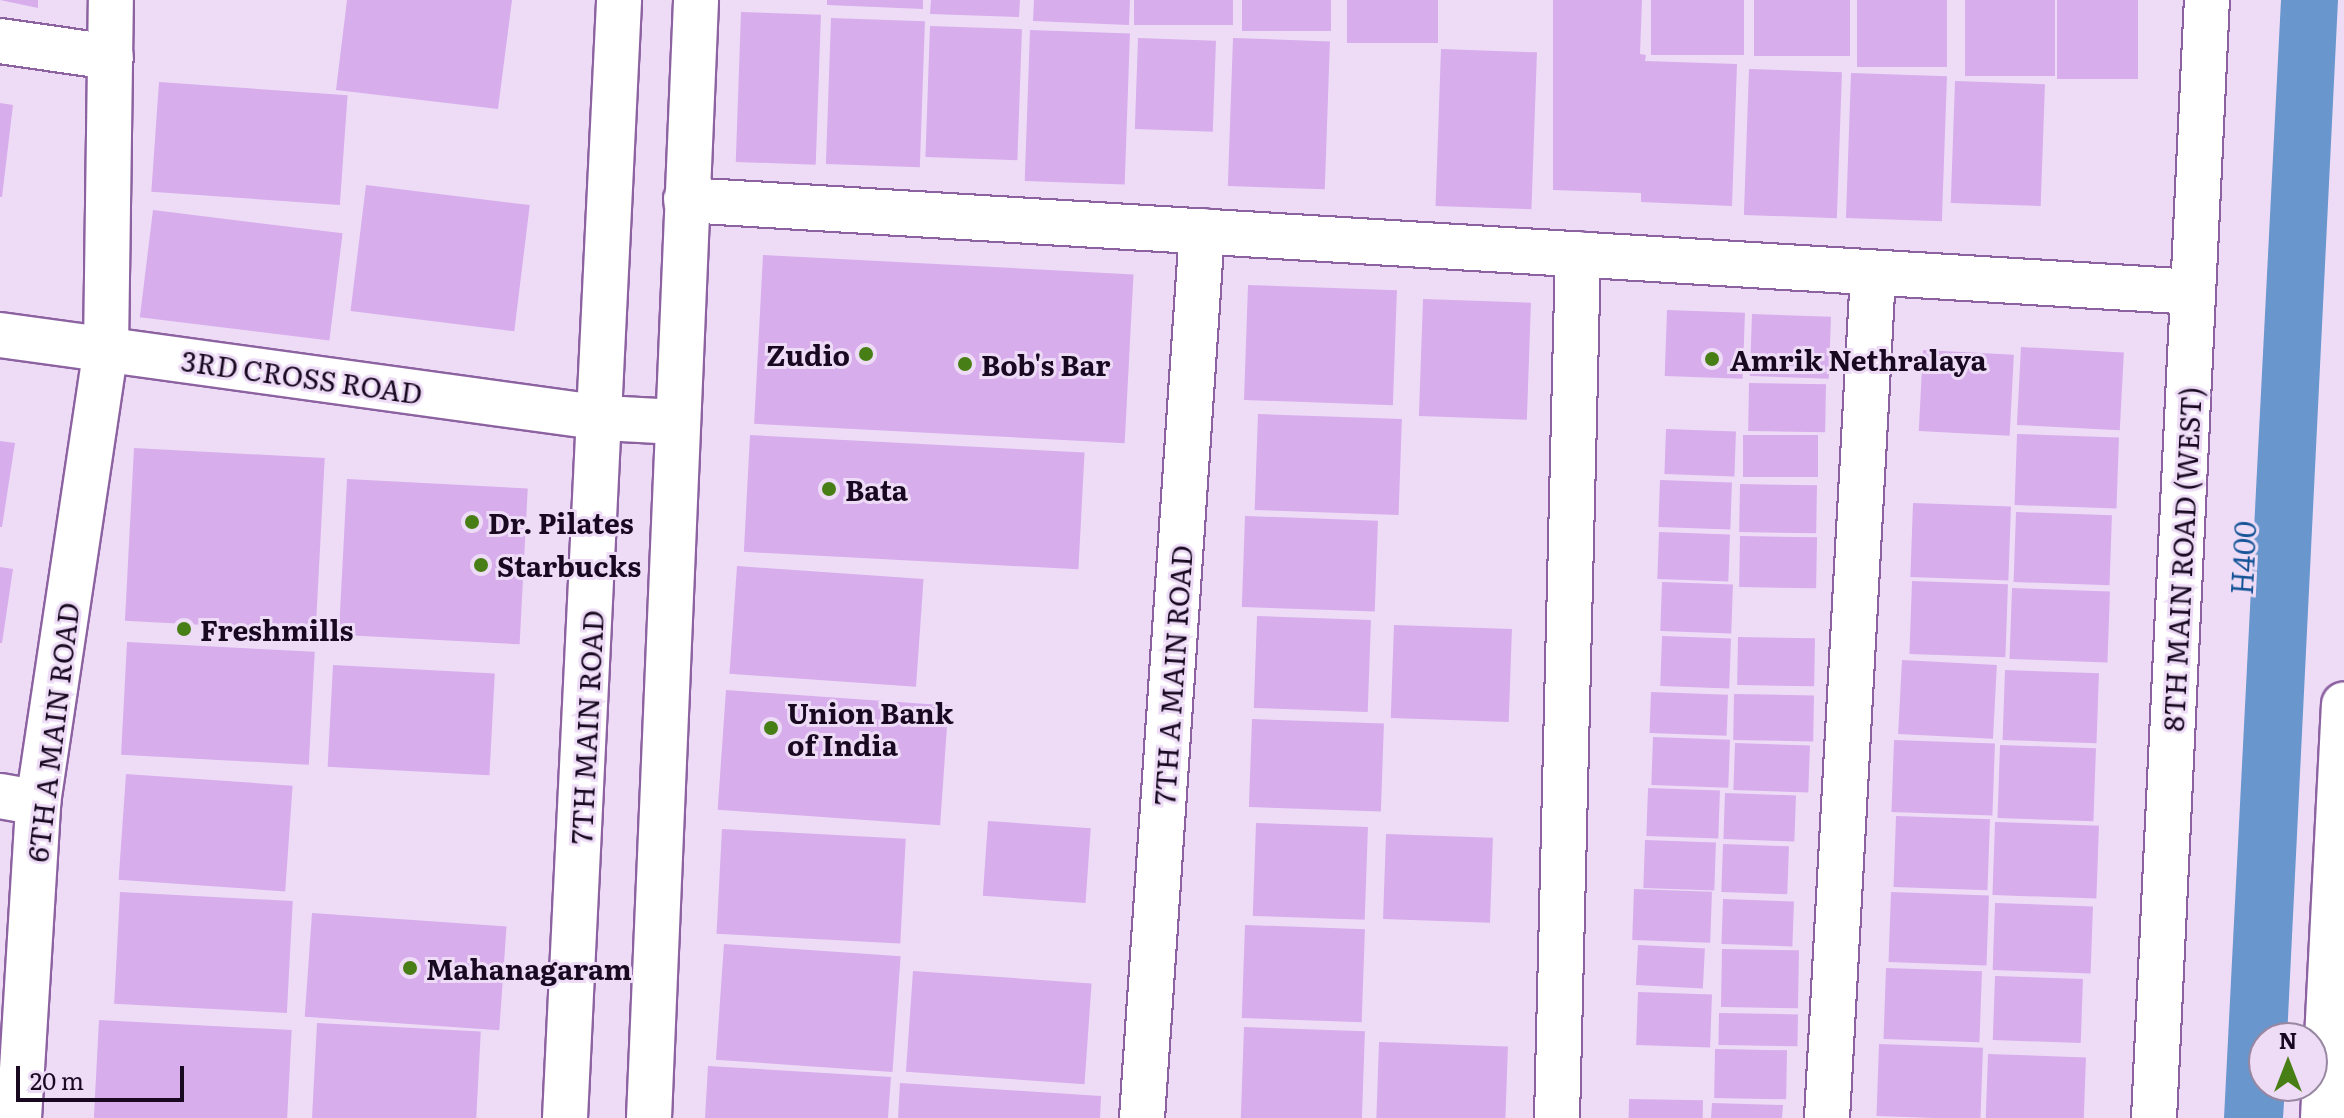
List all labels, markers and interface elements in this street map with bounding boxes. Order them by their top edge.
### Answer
place label: Zudio [766,337,850,371]
street label: 3RD CROSS ROAD [179,342,425,410]
place label: Amrik Nethralaya [1730,342,1987,376]
marker: Zudio [857,345,875,363]
place label: Bob's Bar [981,347,1111,381]
marker: Amrik Nethralaya [1701,348,1723,370]
marker: Bob's Bar [956,355,974,373]
street label: 8TH MAIN ROAD (WEST) [2155,386,2207,732]
place label: Bata [845,472,908,506]
marker: Bata [820,480,838,498]
place label: Dr. Pilates [488,505,634,539]
marker: Dr. Pilates [463,513,481,531]
water label: H400 [2222,520,2262,596]
street label: 7TH A MAIN ROAD [1146,544,1198,806]
place label: Starbucks [497,548,641,582]
marker: Starbucks [472,556,490,574]
street label: 6TH A MAIN ROAD [19,600,85,864]
street label: 7TH MAIN ROAD [563,609,609,845]
place label: Freshmills [200,612,353,646]
marker: Freshmills [175,620,193,638]
place label: Union Bank of India [787,695,954,761]
marker: Union Bank of India [762,719,780,737]
place label: Mahanagaram [426,951,632,985]
marker: Mahanagaram [401,959,419,977]
north arrow [2248,1022,2328,1102]
text: N [2279,1023,2297,1056]
scale bar [20,1050,188,1100]
text: 20 m [30,1062,84,1097]

